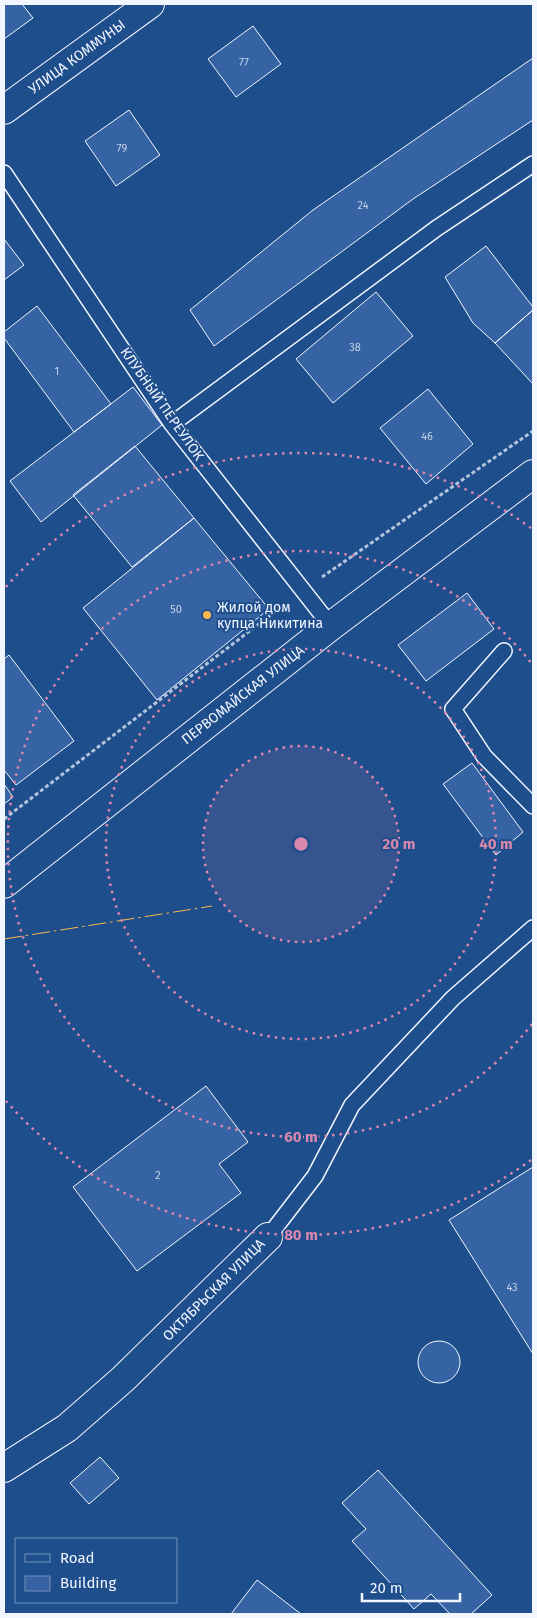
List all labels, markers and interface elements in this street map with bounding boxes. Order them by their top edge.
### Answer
street label: УЛИЦА КОММУНЫ [25,16,129,98]
house number: 77 [239,56,249,69]
house number: 79 [117,142,127,155]
house number: 24 [358,199,369,212]
house number: 38 [349,341,361,354]
street label: КЛУБНЫЙ ПЕРЕУЛОК [117,344,208,465]
house number: 1 [55,365,59,378]
house number: 46 [421,430,433,443]
place label: Жилой дом купца Никитина [217,599,323,632]
house number: 50 [170,603,182,616]
marker: Жилой дом купца Никитина [201,609,213,621]
street label: ПЕРВОМАЙСКАЯ УЛИЦА [178,642,308,748]
centre of rings [292,835,310,853]
text: 20 m [383,835,415,853]
text: 40 m [479,835,513,853]
text: 60 m [284,1128,318,1146]
house number: 2 [155,1169,161,1182]
text: 80 m [284,1226,318,1244]
street label: ОКТЯБРЬСКАЯ УЛИЦА [159,1235,269,1345]
house number: 43 [506,1281,518,1294]
legend [15,1538,178,1603]
text: Road [60,1549,95,1567]
scale bar [362,1570,460,1602]
text: Building [60,1574,116,1592]
text: 20 m [370,1579,403,1597]

